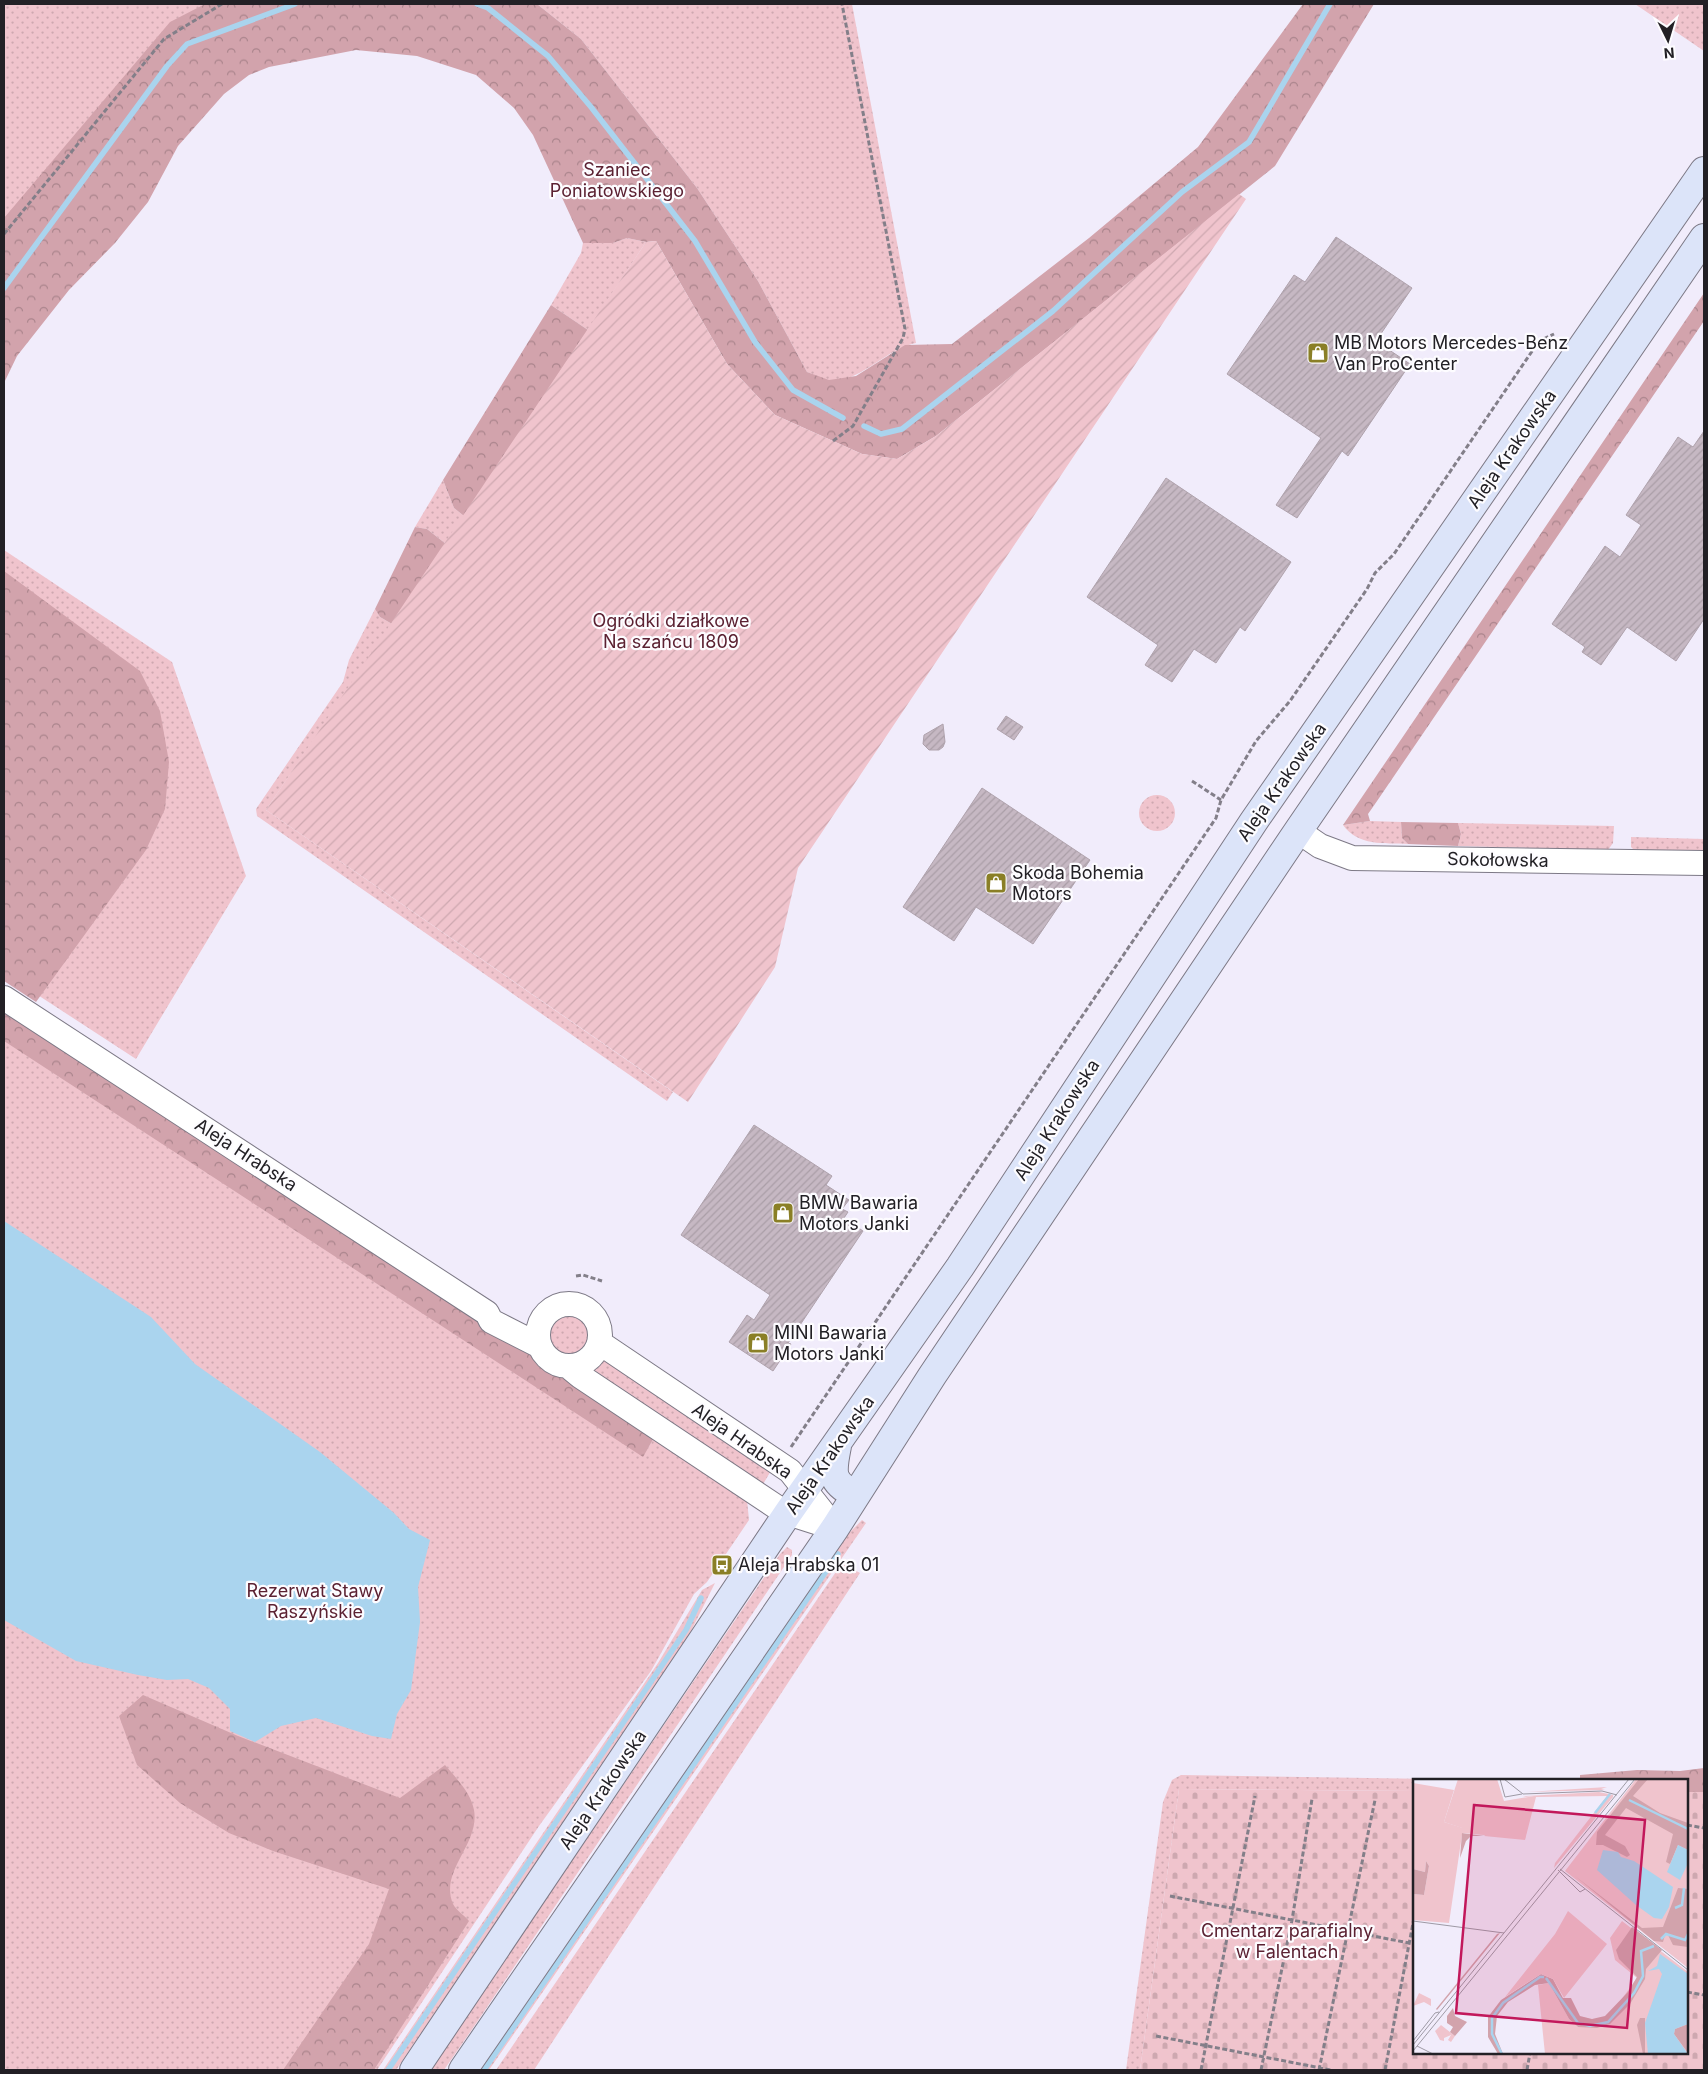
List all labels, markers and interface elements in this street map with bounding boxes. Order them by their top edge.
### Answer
north arrow [1643,15,1693,65]
text: N [1663,45,1675,62]
park label: Szaniec Poniatowskiego [550,159,684,201]
place label: MB Motors Mercedes-Benz Van ProCenter [1334,332,1568,374]
shop icon: MB Motors Mercedes-Benz Van ProCenter [1306,341,1330,365]
street label: Aleja Krakowska [1463,385,1560,512]
park label: Ogródki działkowe Na szańcu 1809 [592,610,750,652]
street label: Aleja Krakowska [1233,718,1330,845]
street label: Sokołowska [1447,848,1549,871]
place label: Skoda Bohemia Motors [1012,862,1144,904]
shop icon: Skoda Bohemia Motors [984,871,1008,895]
street label: Aleja Krakowska [1010,1055,1103,1184]
street label: Aleja Hrabska [191,1114,301,1195]
place label: BMW Bawaria Motors Janki [799,1192,918,1234]
shop icon: BMW Bawaria Motors Janki [771,1201,795,1225]
place label: MINI Bawaria Motors Janki [774,1322,887,1364]
shop icon: MINI Bawaria Motors Janki [746,1331,770,1355]
street label: Aleja Krakowska [781,1391,878,1518]
street label: Aleja Hrabska [688,1398,796,1483]
bus stop icon: Aleja Hrabska 01 [710,1553,734,1577]
place label: Aleja Hrabska 01 [738,1554,879,1575]
park label: Rezerwat Stawy Raszyńskie [247,1580,383,1622]
street label: Aleja Krakowska [555,1726,650,1854]
inset map [1413,1779,1688,2054]
park label: Cmentarz parafialny w Falentach [1201,1920,1373,1962]

